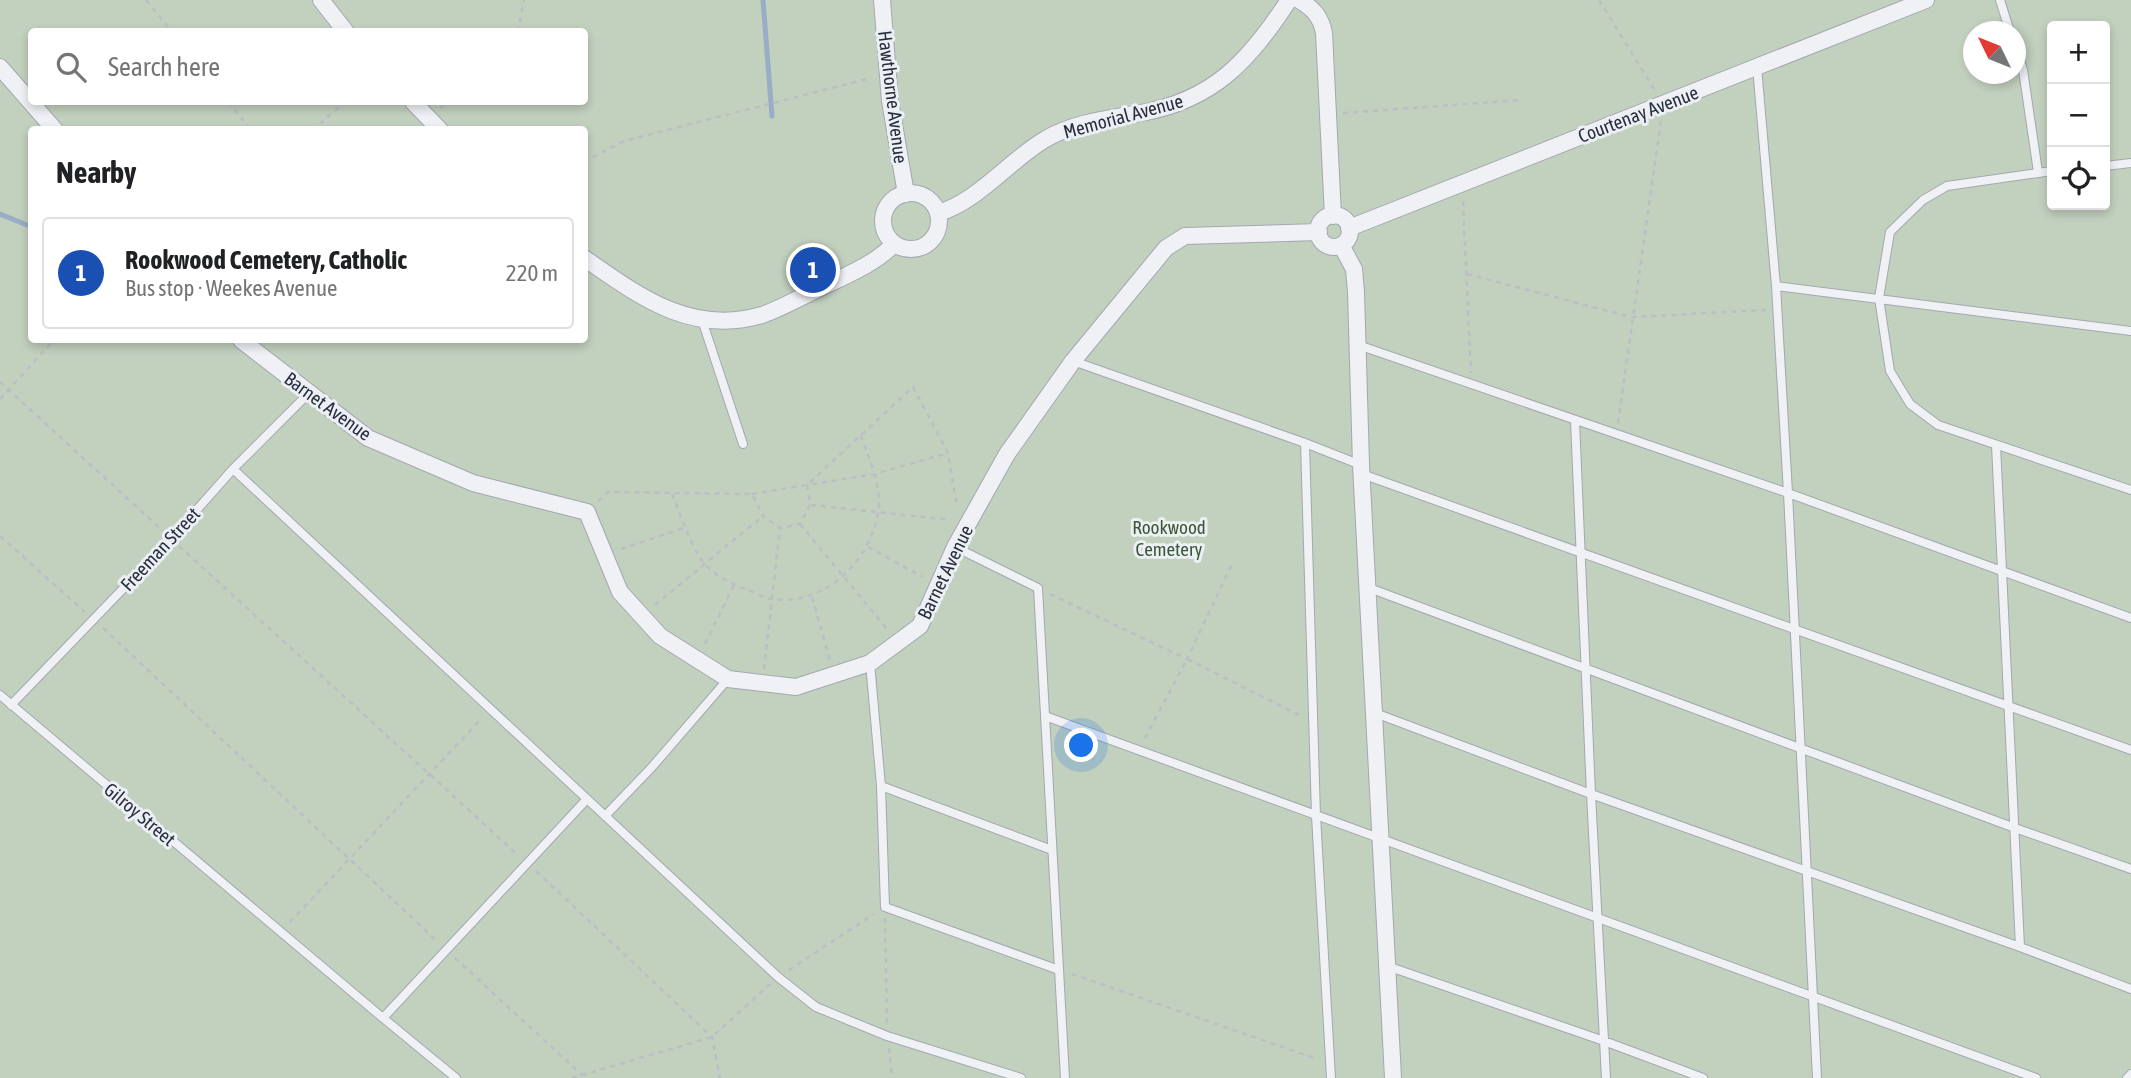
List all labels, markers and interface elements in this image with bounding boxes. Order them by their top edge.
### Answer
north arrow [1963,21,2026,84]
map controls [2047,21,2110,210]
button: + [2047,21,2110,84]
search box [28,28,588,105]
street label: Hawthorne Avenue [874,29,912,165]
icon: search [52,48,90,86]
text: Search here [108,52,220,82]
street label: Courtenay Avenue [1575,81,1701,147]
button: − [2047,84,2110,147]
street label: Memorial Avenue [1061,89,1185,143]
button: locate [2047,147,2110,210]
text: Nearby [56,155,136,189]
pin: 1 [790,244,836,296]
text: Rookwood Cemetery, Catholic [125,245,407,275]
text: 1 [76,260,86,286]
text: 220 m [506,260,558,286]
text: Bus stop · Weekes Avenue [125,275,338,301]
street label: Barnet Avenue [280,367,376,445]
street label: Freeman Street [116,503,204,595]
park label: Rookwood Cemetery [1132,516,1206,560]
street label: Barnet Avenue [913,521,977,623]
your location [1064,728,1098,762]
street label: Gilroy Street [100,778,180,850]

